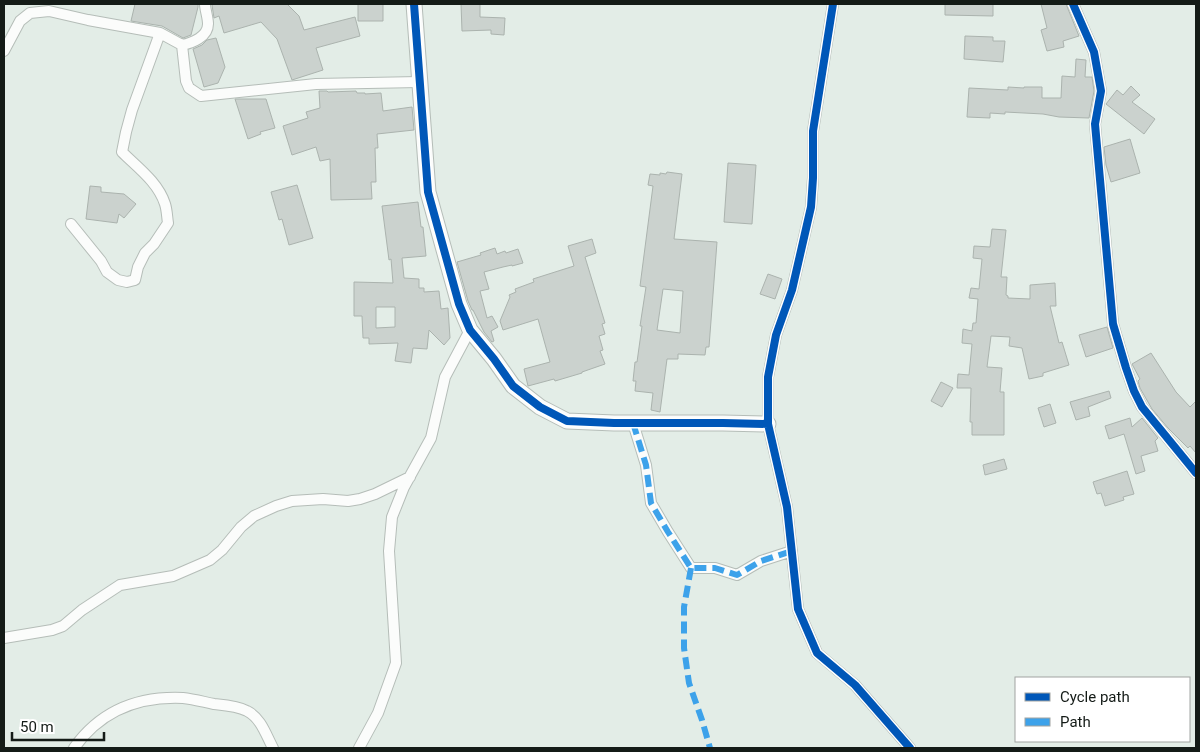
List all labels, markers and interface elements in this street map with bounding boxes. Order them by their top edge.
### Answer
legend [1015,677,1190,742]
text: Cycle path [1060,688,1130,706]
scale bar [12,710,105,742]
text: Path [1060,713,1091,731]
text: 50 m [20,718,54,736]

